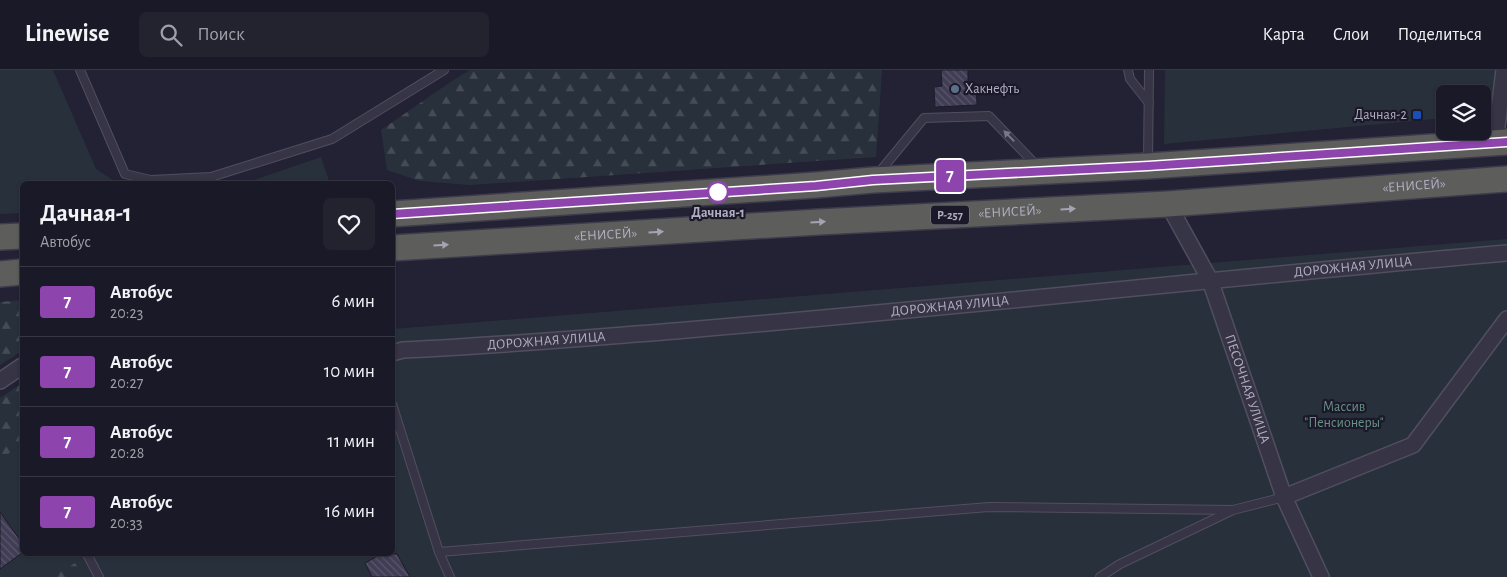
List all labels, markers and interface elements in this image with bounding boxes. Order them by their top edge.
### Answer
search box [139,12,489,57]
icon: search [157,21,185,49]
text: Linewise [25,22,109,46]
text: Поиск [197,25,245,44]
text: Карта [1263,26,1305,44]
text: Слои [1333,26,1369,44]
text: Поделиться [1397,26,1482,44]
place label: Хакнефть [965,82,1019,96]
marker: Хакнефть [949,83,961,95]
map controls [1436,85,1491,140]
button: layers [1436,85,1491,140]
place label: Дачная-2 [1354,108,1407,122]
marker: Дачная-2 [1411,109,1423,121]
one-way arrow [1003,130,1015,142]
line badge: 7 [934,160,966,192]
text: 7 [946,167,954,185]
street label: «ЕНИСЕЙ» [1382,176,1446,195]
marker: Дачная-1 [707,181,729,203]
button: heart [323,198,375,250]
text: Дачная-1 [40,202,132,226]
street label: «ЕНИСЕЙ» [978,203,1042,221]
one-way arrow [1060,205,1076,213]
place label: Дачная-1 [691,206,745,220]
road number: Р-257 [931,206,969,224]
one-way arrow [810,217,826,225]
street label: «ЕНИСЕЙ» [574,225,638,244]
one-way arrow [648,227,664,235]
text: Автобус [40,234,91,250]
one-way arrow [433,240,449,248]
street label: ДОРОЖНАЯ УЛИЦА [1293,255,1413,280]
text: Автобус [110,283,173,302]
text: 6 мин [331,292,375,311]
text: 7 [64,293,71,311]
street label: ДОРОЖНАЯ УЛИЦА [890,293,1009,319]
text: 20:23 [110,305,143,321]
street label: ДОРОЖНАЯ УЛИЦА [487,330,606,352]
street label: ПЕСОЧНАЯ УЛИЦА [1222,333,1272,445]
text: Автобус [110,353,173,372]
text: 10 мин [324,362,375,381]
text: 7 [64,363,71,381]
text: 20:27 [110,375,143,391]
park label: Массив "Пенсионеры" [1304,400,1384,430]
text: Автобус [110,423,173,442]
text: 11 мин [327,432,375,451]
text: 7 [64,433,71,451]
text: 20:28 [110,445,144,461]
text: Автобус [110,493,173,512]
text: 16 мин [325,502,375,521]
text: 7 [64,503,71,521]
text: 20:33 [110,515,143,531]

